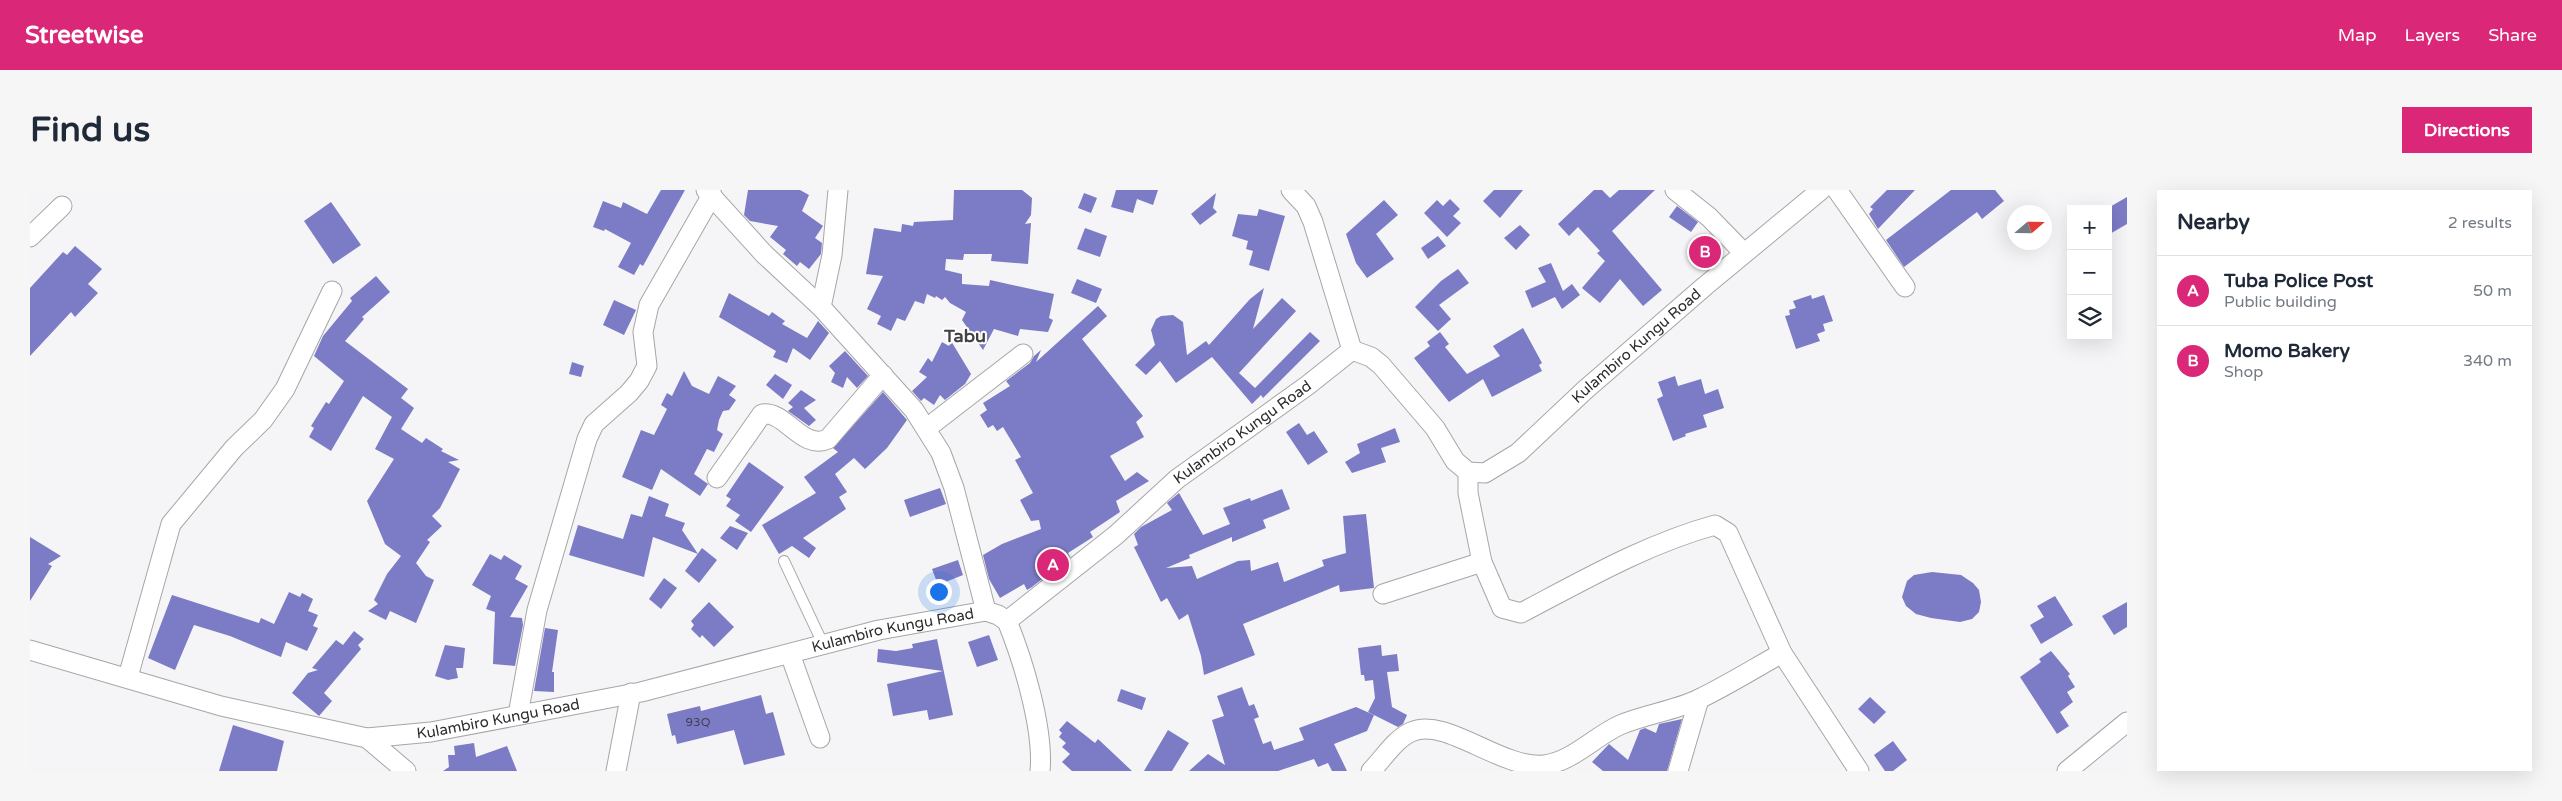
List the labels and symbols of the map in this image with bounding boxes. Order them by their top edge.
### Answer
north arrow [2007,205,2052,250]
pin: B [1689,233,1721,271]
street label: Kulambiro Kungu Road [1568,285,1705,407]
district label: Tabu [943,325,986,347]
street label: Kulambiro Kungu Road [1170,377,1315,488]
pin: A [1037,546,1069,584]
your location [926,579,952,605]
street label: Kulambiro Kungu Road [810,604,975,656]
street label: Kulambiro Kungu Road [416,695,581,742]
house number: 93Q [686,715,711,729]

